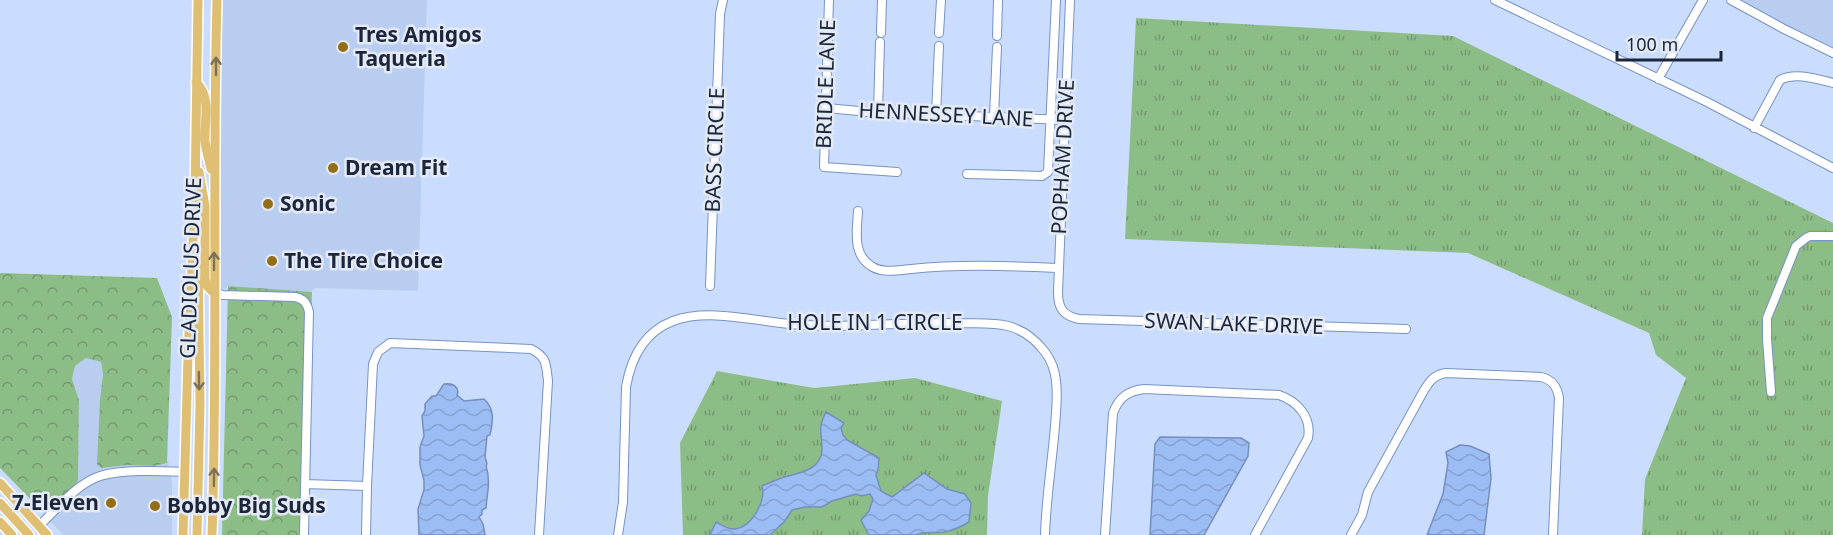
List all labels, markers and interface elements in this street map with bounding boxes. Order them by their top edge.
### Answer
street label: BRIDLE LANE [809,19,841,149]
place label: Tres Amigos Taqueria [355,20,482,72]
scale bar [1617,24,1720,62]
text: 100 m [1626,32,1678,56]
marker: Tres Amigos Taqueria [336,40,350,54]
one-way arrow [210,56,222,76]
street label: POPHAM DRIVE [1044,79,1080,235]
street label: BASS CIRCLE [698,87,730,213]
street label: HENNESSEY LANE [858,95,1034,133]
place label: Dream Fit [345,153,447,181]
marker: Dream Fit [326,161,340,175]
street label: GLADIOLUS DRIVE [173,177,207,359]
place label: Sonic [280,189,336,217]
marker: Sonic [261,197,275,211]
place label: The Tire Choice [284,246,443,274]
one-way arrow [208,251,220,271]
marker: The Tire Choice [265,254,279,268]
street label: SWAN LAKE DRIVE [1144,306,1324,340]
street label: HOLE IN 1 CIRCLE [787,308,963,336]
one-way arrow [193,370,205,390]
one-way arrow [208,467,220,487]
place label: 7-Eleven [12,488,99,516]
place label: Bobby Big Suds [167,491,326,519]
marker: 7-Eleven [104,496,118,510]
marker: Bobby Big Suds [148,499,162,513]

